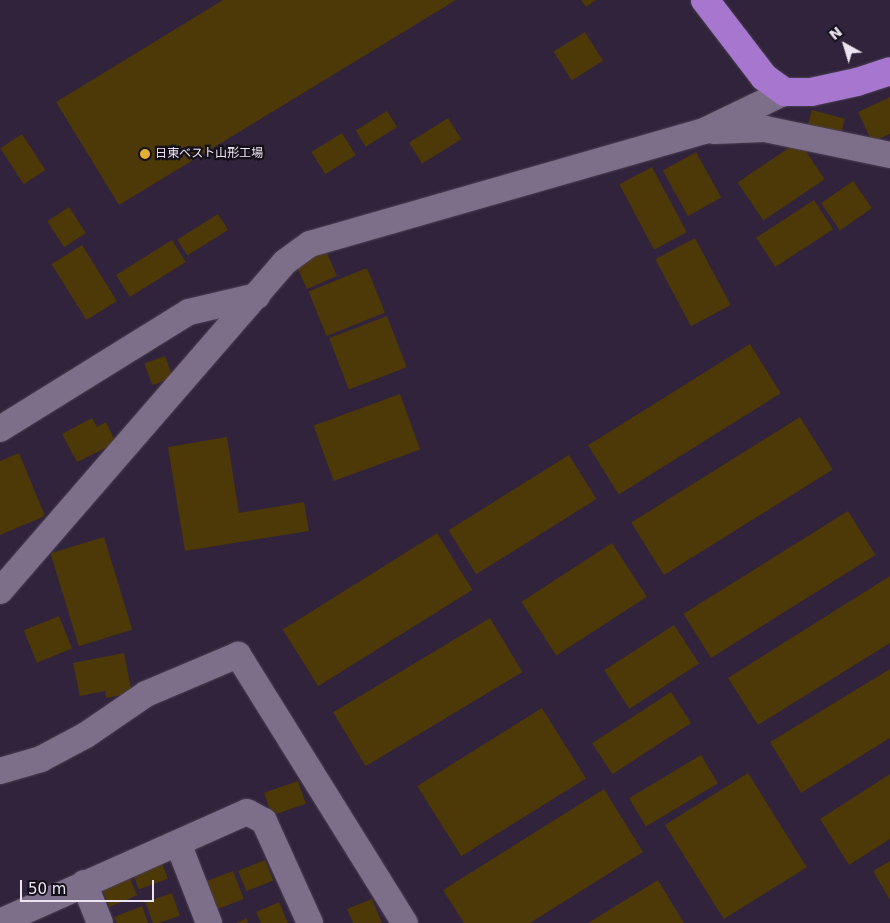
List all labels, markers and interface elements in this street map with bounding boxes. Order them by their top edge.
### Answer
north arrow [820,20,870,70]
text: N [826,23,845,43]
place label: 日東ベスト山形工場 [155,147,263,161]
marker: 日東ベスト山形工場 [139,148,151,160]
scale bar [22,870,156,902]
text: 50 m [28,880,66,898]

